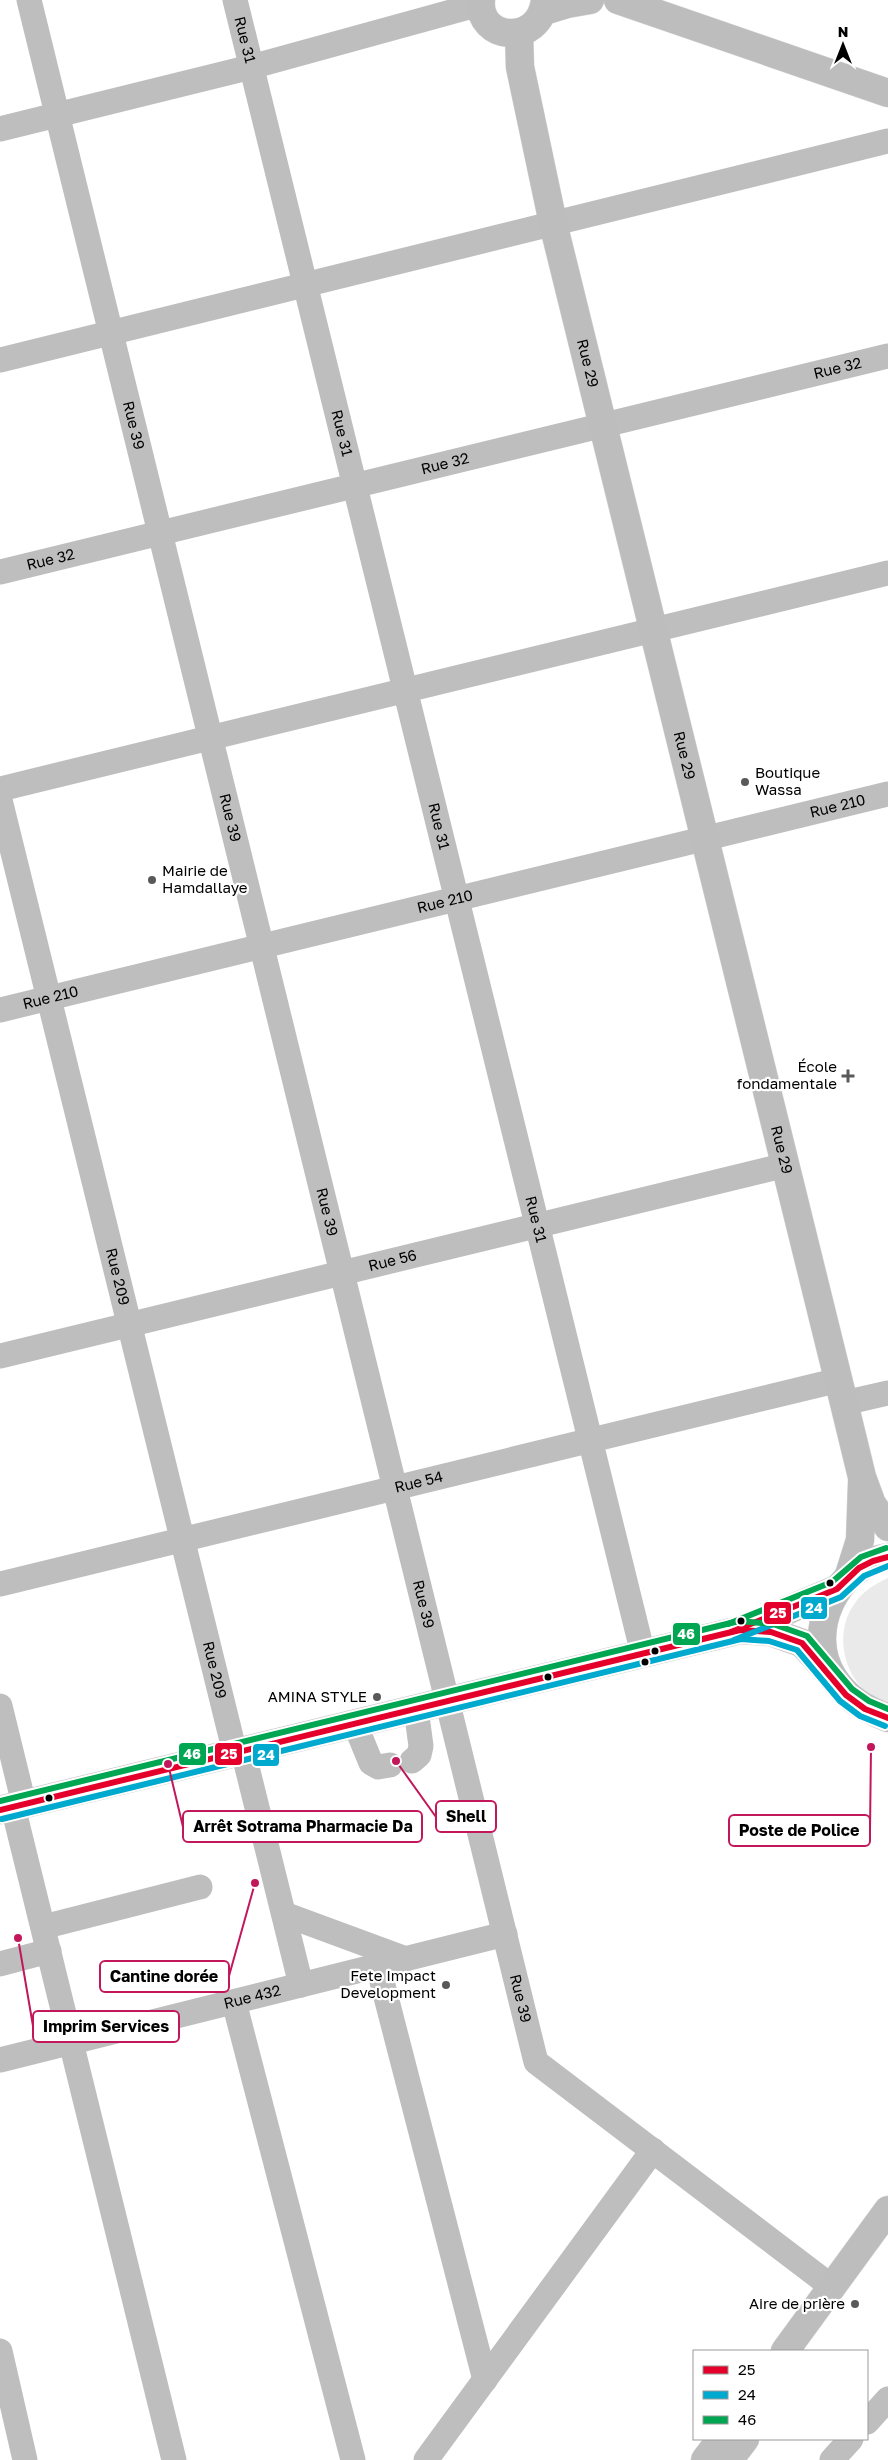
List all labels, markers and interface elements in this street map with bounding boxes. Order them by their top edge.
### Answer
street label: Rue 31 [231,14,260,65]
north arrow [818,20,868,70]
text: N [838,23,848,40]
street label: Rue 29 [574,337,603,389]
street label: Rue 32 [811,353,863,382]
street label: Rue 39 [120,399,149,451]
street label: Rue 31 [328,408,357,458]
street label: Rue 32 [419,448,471,477]
street label: Rue 32 [24,544,76,573]
street label: Rue 29 [671,729,700,781]
place label: Boutique Wassa [755,763,820,798]
marker: Boutique Wassa [739,776,751,788]
street label: Rue 210 [808,790,867,821]
street label: Rue 39 [216,791,246,844]
street label: Rue 31 [425,801,454,851]
place label: Mairie de Hamdallaye [162,861,248,896]
marker: Mairie de Hamdallaye [146,874,158,886]
street label: Rue 210 [415,885,474,916]
street label: Rue 210 [21,981,80,1012]
place label: École fondamentale [737,1057,837,1092]
marker: École fondamentale [841,1069,855,1083]
street label: Rue 29 [768,1123,797,1176]
street label: Rue 39 [313,1186,343,1238]
street label: Rue 31 [522,1194,551,1244]
street label: Rue 56 [366,1245,418,1274]
street label: Rue 209 [103,1246,134,1307]
street label: Rue 54 [392,1467,445,1496]
street label: Rue 39 [410,1578,439,1630]
unlabelled marker [825,1578,835,1588]
line badge: 24 [800,1596,828,1620]
text: 24 [805,1599,823,1616]
line badge: 25 [763,1601,792,1625]
text: 25 [769,1604,787,1621]
unlabelled marker [736,1616,746,1626]
line badge: 46 [672,1622,701,1646]
text: 46 [677,1625,695,1642]
street label: Rue 209 [200,1639,231,1700]
unlabelled marker [650,1646,660,1656]
unlabelled marker [640,1657,650,1667]
unlabelled marker [543,1672,553,1682]
place label: AMINA STYLE [268,1687,367,1705]
marker: AMINA STYLE [371,1691,383,1703]
line badge: 46 [178,1742,207,1766]
line badge: 25 [214,1742,243,1766]
line badge: 24 [252,1743,280,1767]
text: 46 [183,1745,201,1762]
text: 25 [220,1745,238,1762]
text: 24 [257,1746,275,1763]
unlabelled marker [44,1793,54,1803]
callout: Shell [436,1801,496,1832]
text: Shell [446,1806,487,1826]
callout: Arrêt Sotrama Pharmacie Da [183,1811,422,1842]
callout: Poste de Police [729,1815,870,1846]
text: Arrêt Sotrama Pharmacie Da [193,1816,413,1836]
text: Poste de Police [739,1820,859,1840]
callout: Cantine dorée [100,1961,229,1992]
text: Cantine dorée [110,1966,218,1986]
place label: Fete Impact Development [340,1966,436,2001]
street label: Rue 39 [507,1972,536,2024]
marker: Fete Impact Development [440,1979,452,1991]
street label: Rue 432 [222,1980,282,2012]
callout: Imprim Services [33,2011,179,2042]
text: Imprim Services [43,2016,169,2036]
place label: Aire de prière [749,2294,845,2312]
marker: Aire de prière [849,2298,861,2310]
legend [693,2350,868,2440]
text: 25 [738,2360,755,2378]
text: 24 [738,2385,756,2403]
text: 46 [738,2410,756,2428]

